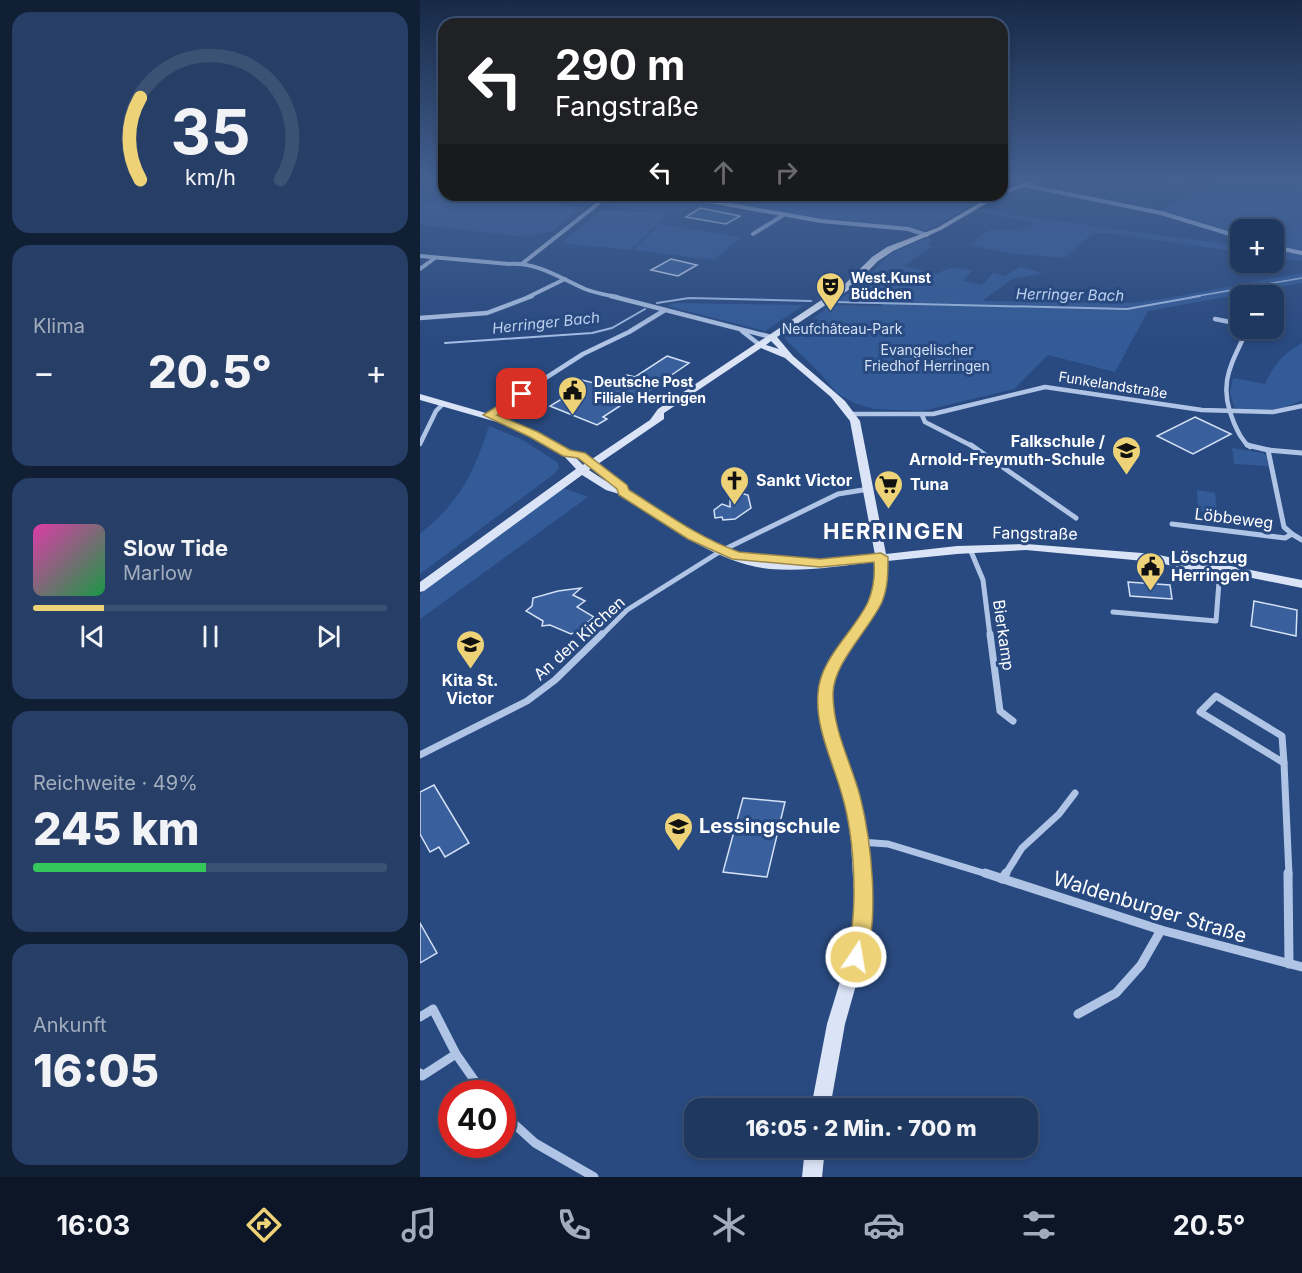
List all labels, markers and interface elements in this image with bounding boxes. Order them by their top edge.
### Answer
text: 290 m [555,39,685,90]
icon: left [456,42,534,120]
text: Fangstraße [555,90,699,123]
text: 35 [170,94,250,169]
icon: left [644,156,677,189]
icon: ahead [707,156,740,189]
icon: right [770,156,803,189]
text: km/h [185,164,235,190]
map controls [1230,219,1284,339]
button: + [1230,219,1284,273]
place label: West.Kunst Büdchen [851,269,931,302]
theatre icon: West.Kunst Büdchen [814,270,846,312]
water label: Herringer Bach [1016,284,1124,305]
button: − [1230,285,1284,339]
water label: Herringer Bach [491,307,601,338]
text: Klima [33,314,85,338]
park label: Neufchâteau-Park [782,320,903,337]
park label: Evangelischer Friedhof Herringen [864,341,990,374]
text: 20.5° [148,344,272,399]
text: − [33,352,55,392]
text: + [365,352,387,392]
pin [496,368,547,419]
street label: Funkelandstraße [1057,368,1169,401]
place label: Deutsche Post Filiale Herringen [594,373,706,406]
public building icon: Deutsche Post Filiale Herringen [557,374,589,416]
icon: arrive [505,377,538,410]
place label: Falkschule / Arnold-Freymuth-Schule [909,431,1105,469]
school or university icon: Falkschule / Arnold-Freymuth-Schule [1110,434,1142,476]
church icon: Sankt Victor [719,464,751,506]
supermarket icon: Tuna [873,468,905,510]
place label: Sankt Victor [756,470,853,490]
place label: Tuna [910,474,949,494]
street label: Löbbeweg [1193,503,1275,533]
district label: HERRINGEN [823,518,965,544]
street label: Fangstraße [992,522,1078,544]
text: Slow Tide [123,535,228,561]
place label: Löschzug Herringen [1171,547,1250,585]
public building icon: Löschzug Herringen [1134,550,1166,592]
text: Marlow [123,561,193,585]
street label: An den Kirchen [529,592,629,684]
street label: Bierkamp [989,598,1019,672]
icon: previous [76,620,109,653]
icon: pause [194,620,227,653]
icon: next [312,620,345,653]
school or university icon: Kita St. Victor [454,628,486,670]
place label: Kita St. Victor [442,670,498,708]
text: Reichweite · 49% [33,771,198,795]
text: 245 km [33,801,200,856]
school or university icon: Lessingschule [662,810,694,852]
place label: Lessingschule [699,814,840,838]
street label: Waldenburger Straße [1050,866,1250,948]
position arrow [824,925,888,989]
text: Ankunft [33,1013,107,1037]
text: 16:05 [33,1043,159,1098]
speed limit sign: 40 [438,1080,516,1158]
text: 16:05 · 2 Min. · 700 m [745,1115,977,1141]
icon: directions [243,1204,285,1246]
icon: music [398,1204,440,1246]
icon: phone [553,1204,595,1246]
icon: climate [708,1204,750,1246]
icon: car [863,1204,905,1246]
icon: filters [1018,1204,1060,1246]
text: 16:03 [56,1209,130,1242]
text: 20.5° [1173,1209,1246,1242]

